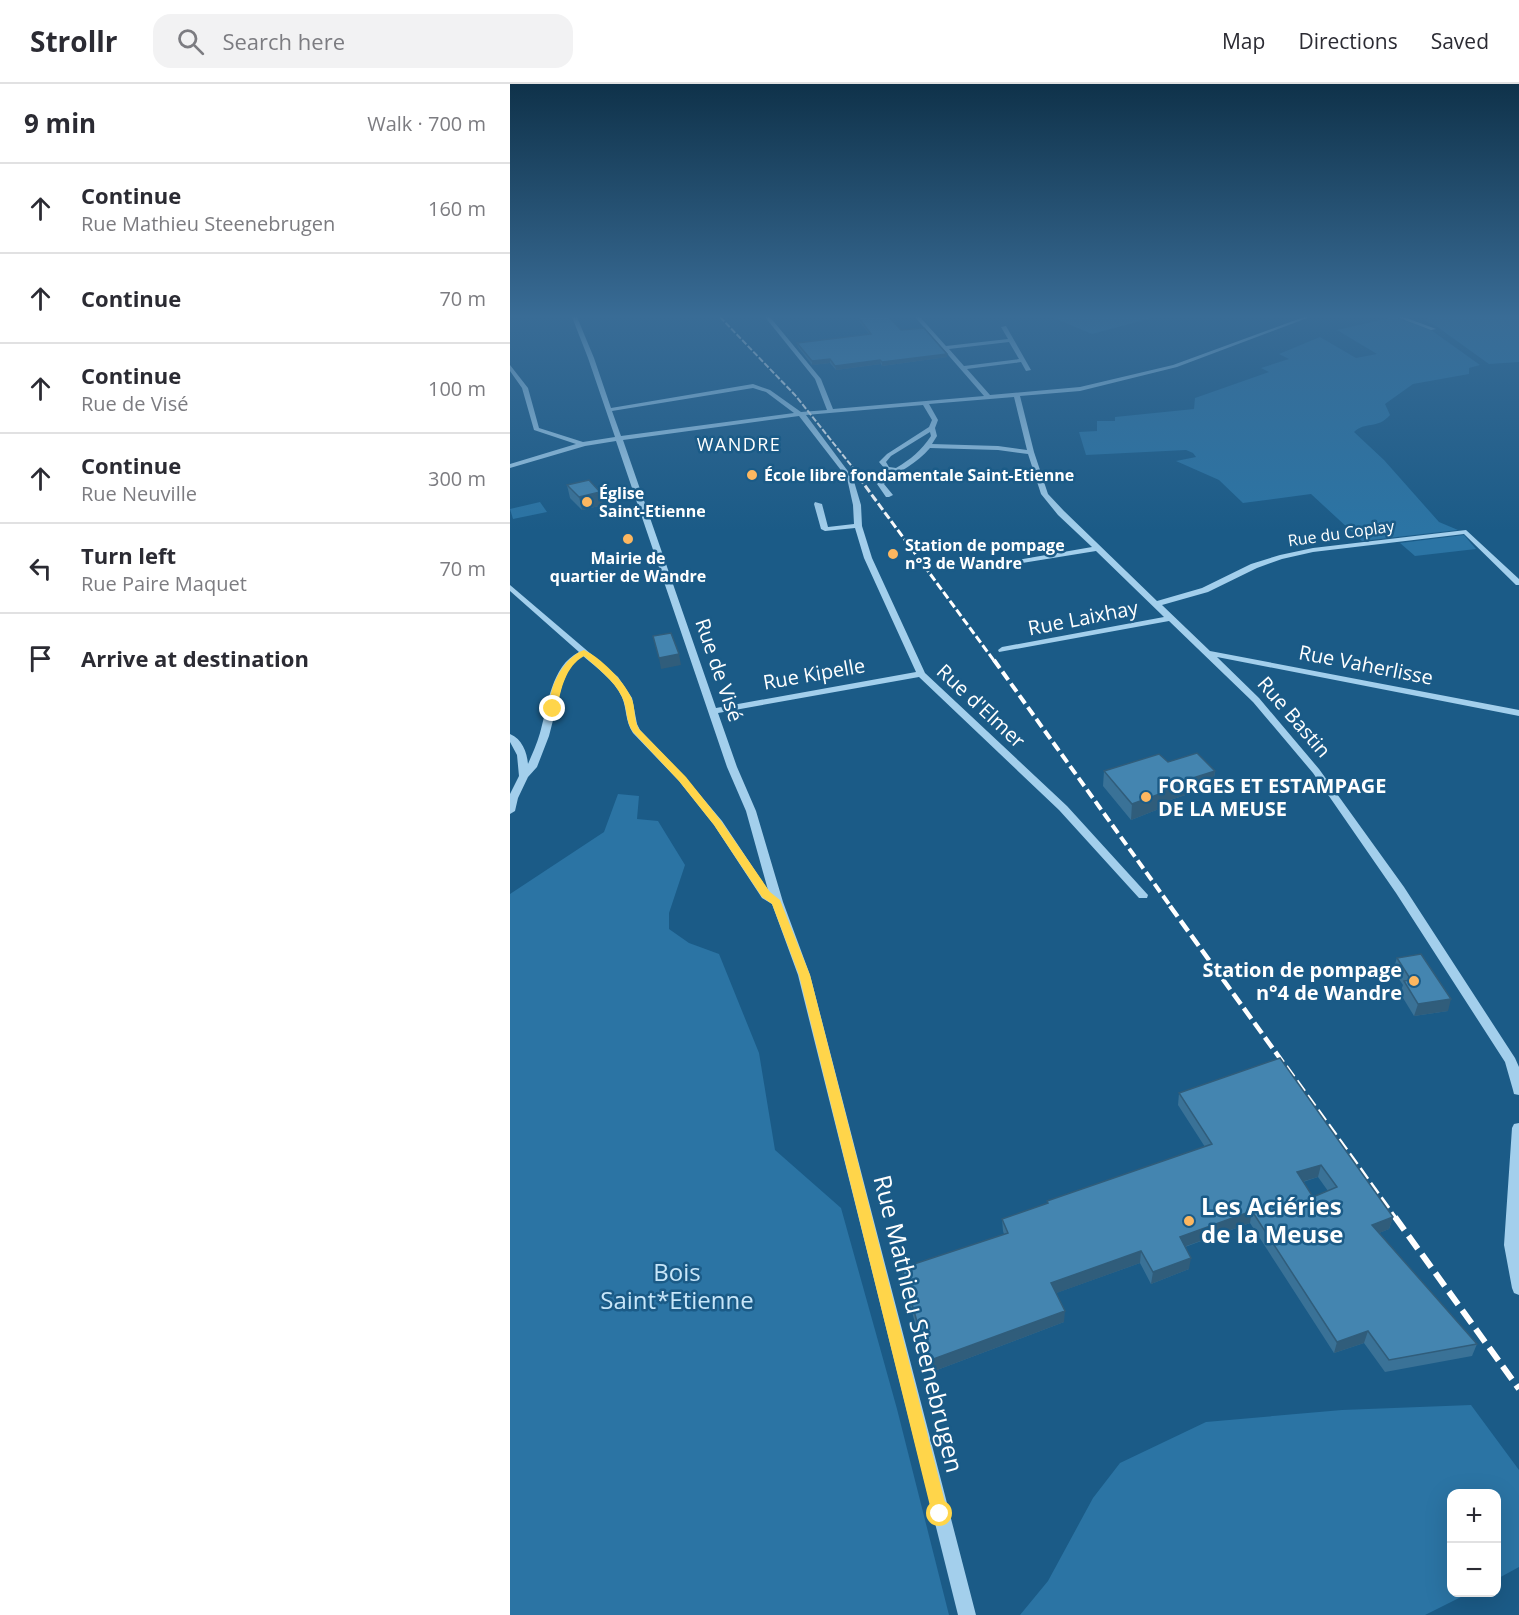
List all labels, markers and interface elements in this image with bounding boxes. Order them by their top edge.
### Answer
search box [153,14,573,68]
text: Strollr [30,22,117,60]
icon: search [174,25,207,58]
text: Search here [222,26,345,56]
text: Map [1222,27,1265,55]
text: Directions [1298,27,1398,55]
text: Saved [1431,27,1489,55]
text: 9 min [24,105,96,141]
text: Walk · 700 m [367,110,486,137]
text: Continue [81,180,181,210]
icon: ahead [24,192,57,225]
text: 160 m [428,195,486,222]
text: Rue Mathieu Steenebrugen [81,210,335,237]
icon: ahead [24,282,57,315]
text: Continue [81,283,181,313]
text: 70 m [439,285,486,312]
text: Continue [81,360,181,390]
icon: ahead [24,372,57,405]
text: 100 m [428,375,486,402]
text: Rue de Visé [81,390,188,417]
district label: WANDRE [697,432,781,456]
text: Continue [81,450,181,480]
icon: ahead [24,462,57,495]
place label: École libre fondamentale Saint-Etienne [764,464,1074,486]
text: 300 m [428,465,486,492]
marker: École libre fondamentale Saint-Etienne [745,468,759,482]
text: Rue Neuville [81,480,197,507]
place label: Église Saint-Etienne [599,482,706,522]
marker: Église Saint-Etienne [580,495,594,509]
street label: Rue du Coplay [1286,515,1396,551]
marker: Mairie de quartier de Wandre [621,532,635,546]
place label: Station de pompage n°3 de Wandre [905,534,1065,574]
text: Turn left [81,540,176,570]
place label: Mairie de quartier de Wandre [550,547,706,587]
marker: Station de pompage n°3 de Wandre [886,547,900,561]
icon: left [24,552,57,585]
text: 70 m [439,555,486,582]
text: Rue Paire Maquet [81,570,247,597]
street label: Rue Laixhay [1026,593,1141,641]
street label: Rue de Visé [689,615,750,725]
street label: Rue Vaherlisse [1297,638,1435,691]
icon: arrive [24,642,57,675]
text: Arrive at destination [81,643,309,673]
street label: Rue Kipelle [761,651,867,696]
street label: Rue d'Elmer [931,658,1031,754]
street label: Rue Bastin [1252,670,1337,763]
route end [539,695,565,721]
place label: FORGES ET ESTAMPAGE DE LA MEUSE [1158,772,1386,822]
marker: FORGES ET ESTAMPAGE DE LA MEUSE [1139,790,1153,804]
place label: Station de pompage n°4 de Wandre [1203,956,1402,1006]
marker: Station de pompage n°4 de Wandre [1407,974,1421,988]
street label: Rue Mathieu Steenebrugen [867,1172,972,1476]
place label: Les Aciéries de la Meuse [1201,1189,1343,1250]
marker: Les Aciéries de la Meuse [1182,1214,1196,1228]
park label: Bois Saint*Etienne [600,1255,754,1316]
map controls [1447,1489,1501,1597]
button: + [1447,1489,1501,1543]
route start [926,1500,952,1526]
button: − [1447,1543,1501,1597]

